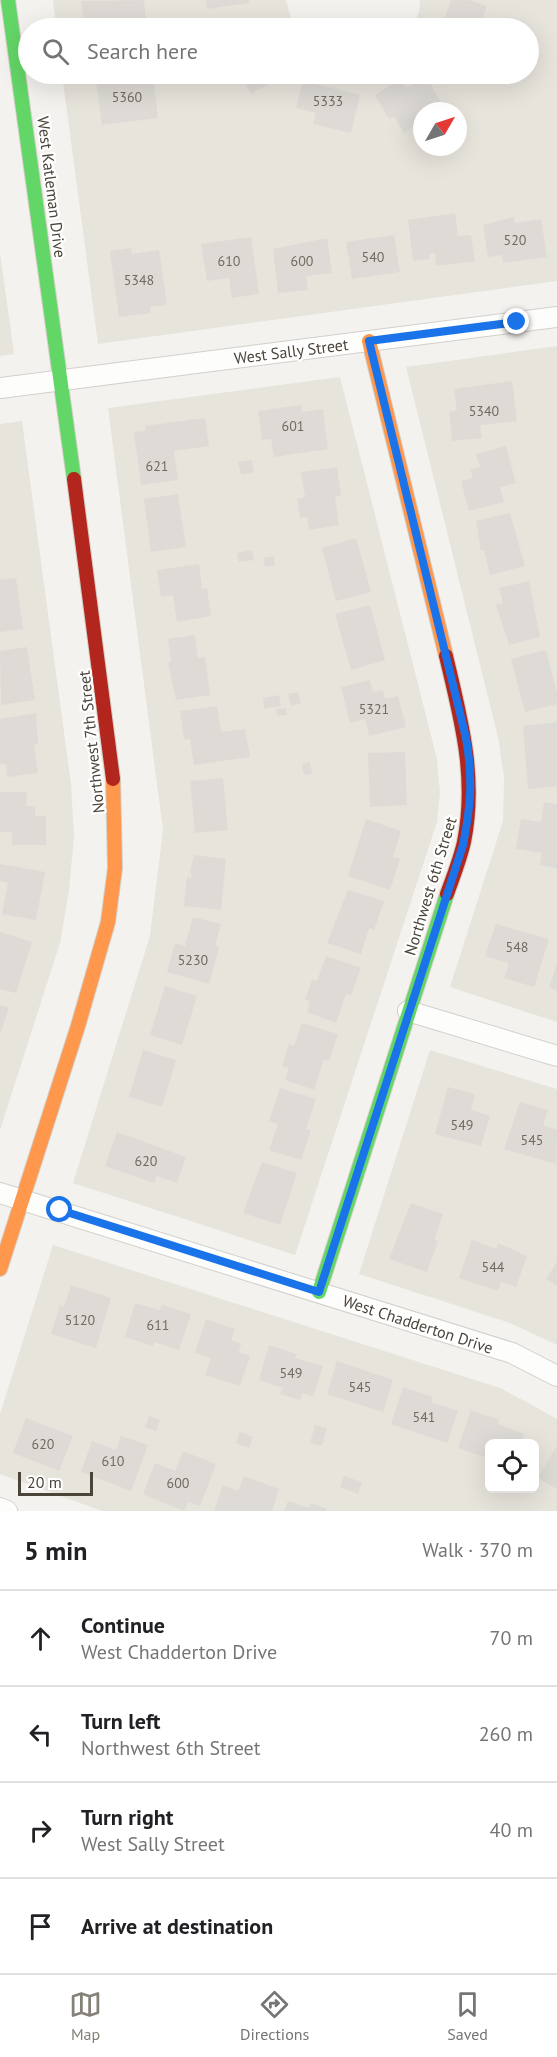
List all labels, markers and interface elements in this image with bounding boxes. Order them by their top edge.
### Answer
search box [18,18,539,84]
icon: search [39,35,72,68]
text: Search here [87,37,198,65]
house number: 5360 [112,88,143,106]
house number: 5333 [313,92,343,110]
north arrow [413,102,467,156]
street label: West Katleman Drive [33,115,71,259]
house number: 520 [504,231,527,249]
house number: 540 [362,248,385,266]
house number: 610 [218,252,241,270]
house number: 600 [291,252,314,270]
house number: 5348 [124,271,154,289]
route end [503,308,529,334]
street label: West Sally Street [233,334,350,368]
house number: 5340 [469,402,500,420]
house number: 601 [282,417,304,435]
house number: 621 [146,457,168,475]
street label: Northwest 7th Street [74,669,108,814]
house number: 5321 [359,700,389,718]
street label: Northwest 6th Street [399,814,461,958]
house number: 548 [506,938,528,956]
house number: 5230 [178,951,209,969]
house number: 549 [451,1116,473,1134]
house number: 545 [521,1131,543,1149]
house number: 620 [135,1152,158,1170]
route start [46,1196,72,1222]
house number: 544 [482,1258,505,1276]
street label: West Chadderton Drive [340,1290,496,1358]
house number: 5120 [65,1311,96,1329]
house number: 611 [147,1316,169,1334]
house number: 549 [280,1364,302,1382]
house number: 545 [349,1378,371,1396]
house number: 541 [413,1408,435,1426]
house number: 620 [32,1435,55,1453]
map controls [485,1439,539,1493]
button: locate [485,1439,539,1493]
house number: 610 [102,1452,125,1470]
scale bar [18,1469,93,1496]
text: 20 m [27,1472,62,1492]
house number: 600 [167,1474,190,1492]
text: 5 min [24,1534,87,1567]
text: Walk · 370 m [422,1537,533,1563]
text: Continue [81,1611,165,1639]
icon: ahead [24,1622,57,1655]
text: 70 m [490,1625,533,1651]
text: West Chadderton Drive [81,1639,277,1665]
text: Turn left [81,1707,161,1735]
icon: left [24,1718,57,1751]
text: 260 m [479,1721,533,1747]
text: Northwest 6th Street [81,1735,261,1761]
text: Turn right [81,1803,173,1831]
icon: right [24,1814,57,1847]
text: 40 m [490,1817,533,1843]
text: West Sally Street [81,1831,225,1857]
icon: arrive [24,1910,57,1943]
text: Arrive at destination [81,1912,273,1940]
tab: Map [69,1988,102,2044]
tab: Directions [240,1988,309,2044]
tab: Saved [447,1988,488,2044]

